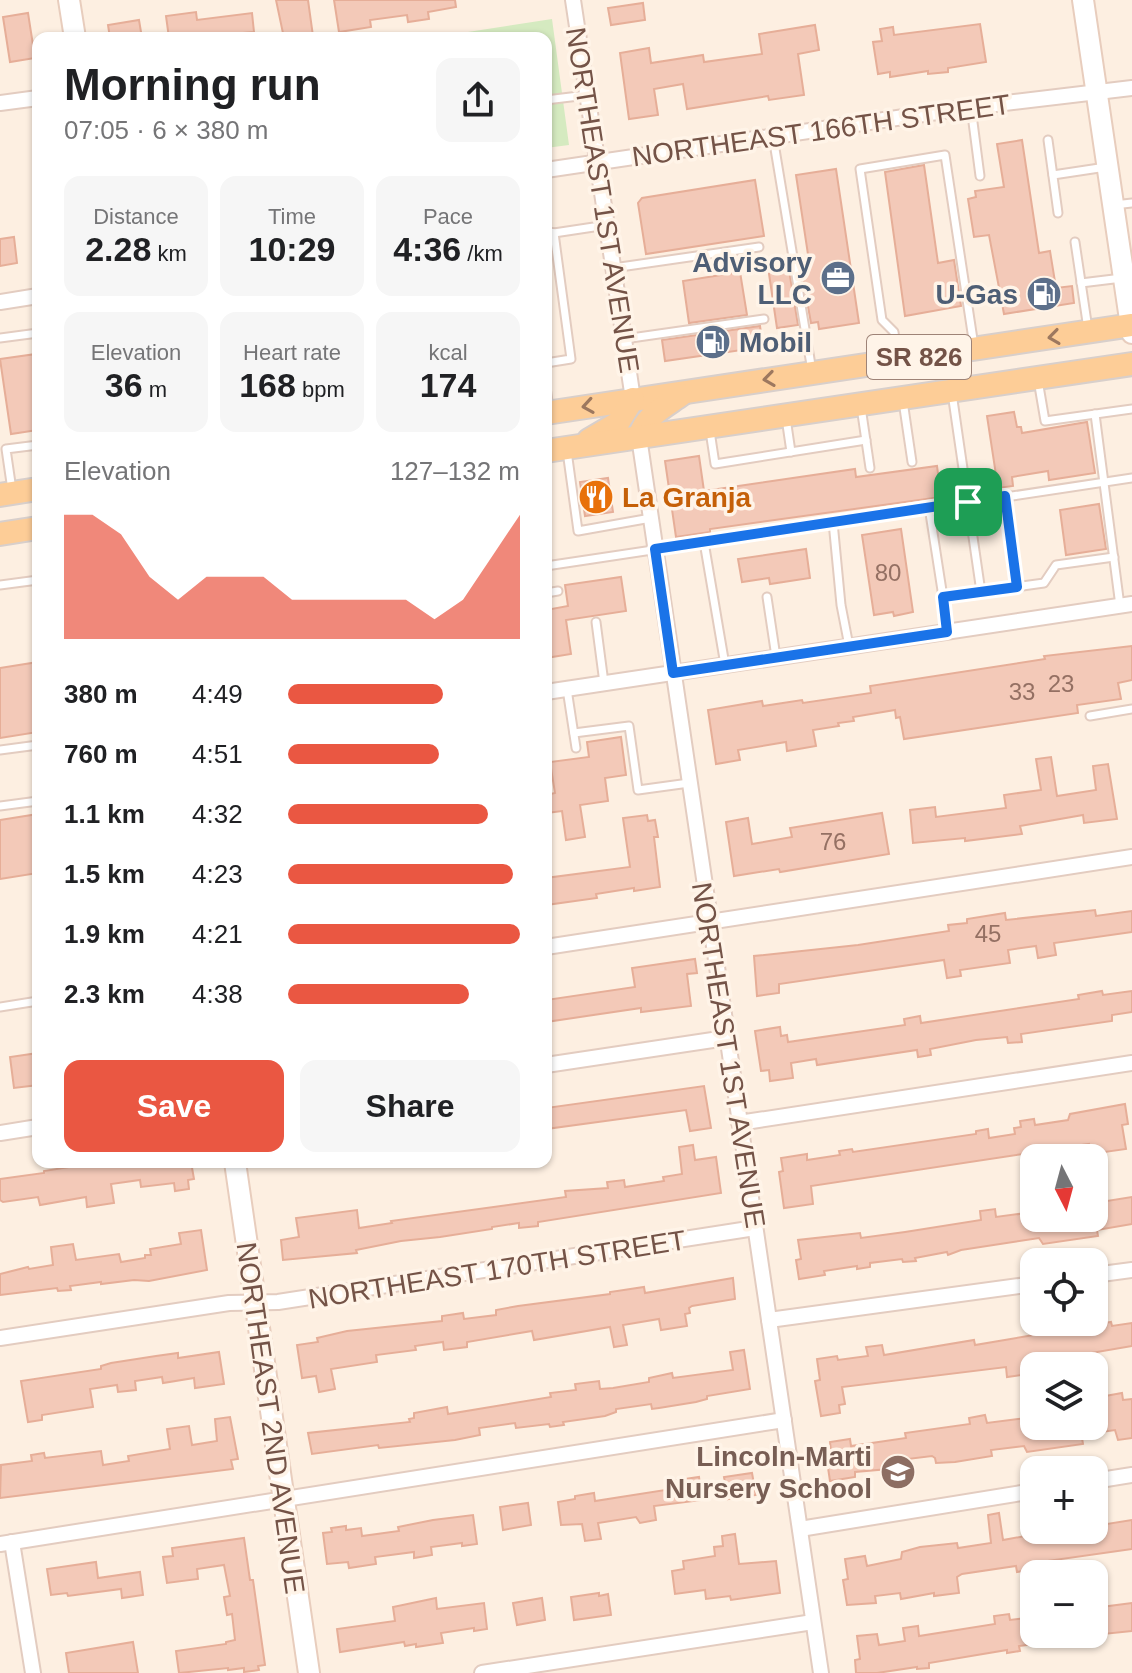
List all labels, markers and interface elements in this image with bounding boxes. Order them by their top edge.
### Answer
street label: NORTHEAST 1ST AVENUE [560,25,645,375]
button: share [436,58,520,142]
text: Morning run [64,60,321,109]
street label: NORTHEAST 166TH STREET [630,89,1012,172]
text: 07:05 · 6 × 380 m [64,115,269,145]
text: Distance [93,204,179,229]
text: Time [268,204,316,229]
text: Pace [423,204,473,229]
text: 2.28 [85,230,151,268]
text: 10:29 [249,230,335,268]
text: 4:36 [393,230,461,268]
text: km [151,241,187,266]
text: /km [461,241,503,266]
place label: Advisory LLC [692,247,812,310]
office icon: Advisory LLC [819,259,857,297]
fuel station icon: U-Gas [1025,275,1063,313]
place label: U-Gas [936,279,1018,310]
fuel station icon: Mobil [694,323,732,361]
place label: Mobil [739,327,812,358]
one-way arrow [1047,328,1060,345]
road number: SR 826 [867,335,971,379]
text: Elevation [91,340,181,365]
text: Heart rate [243,340,341,365]
text: kcal [428,340,468,365]
text: 36 [105,366,143,404]
text: 168 [239,366,296,404]
text: 174 [420,366,476,404]
one-way arrow [762,370,776,387]
text: m [143,377,167,402]
text: bpm [296,377,345,402]
one-way arrow [581,397,595,414]
text: Elevation [64,456,171,486]
text: 127–132 m [390,456,520,486]
pin [934,468,1002,536]
restaurant icon: La Granja [577,478,615,516]
icon: arrive [946,480,990,524]
place label: La Granja [622,482,752,513]
house number: 80 [875,559,901,586]
house number: 23 [1048,670,1074,697]
house number: 33 [1009,678,1035,705]
text: 380 m [64,679,138,709]
text: 4:49 [192,679,243,709]
text: 760 m [64,739,138,769]
text: 4:51 [192,739,243,769]
text: 1.1 km [64,799,145,829]
text: 4:32 [192,799,243,829]
house number: 76 [820,828,846,855]
text: 1.5 km [64,859,145,889]
text: 4:23 [192,859,243,889]
street label: NORTHEAST 1ST AVENUE [686,880,771,1230]
text: 1.9 km [64,919,145,949]
text: 4:21 [192,919,243,949]
house number: 45 [975,920,1001,947]
text: 2.3 km [64,979,145,1009]
text: 4:38 [192,979,243,1009]
button: Save [64,1060,284,1152]
button: Share [300,1060,520,1152]
north arrow [1020,1144,1108,1232]
map controls [1020,1144,1108,1648]
street label: NORTHEAST 170TH STREET [306,1224,688,1315]
street label: NORTHEAST 2ND AVENUE [230,1240,311,1596]
button: locate [1020,1248,1108,1336]
button: layers [1020,1352,1108,1440]
place label: Lincoln-Marti Nursery School [665,1441,872,1504]
school or university icon: Lincoln-Marti Nursery School [879,1453,917,1491]
button: + [1020,1456,1108,1544]
button: − [1020,1560,1108,1648]

